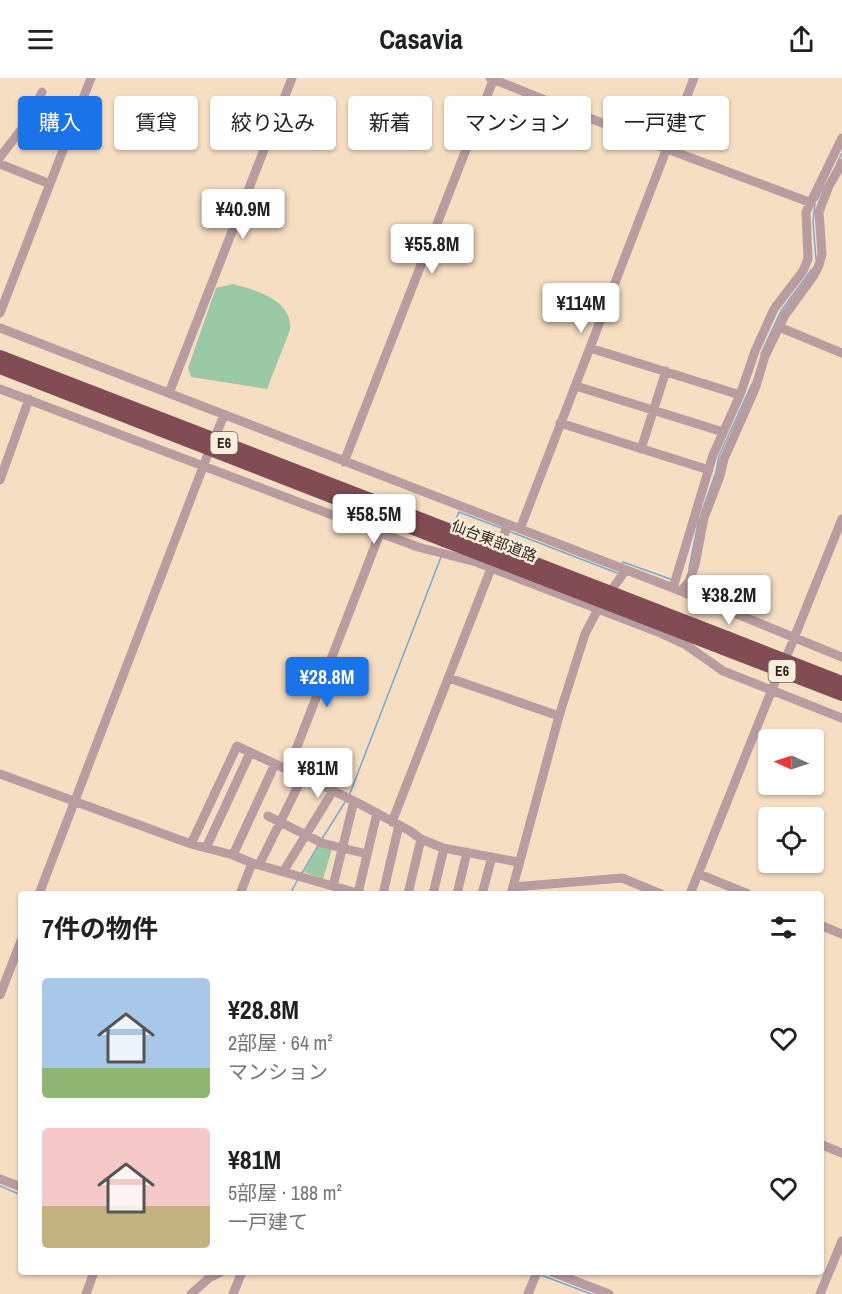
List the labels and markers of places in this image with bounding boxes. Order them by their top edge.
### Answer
pin: ¥40.9M [194,189,292,240]
pin: ¥55.8M [383,224,481,275]
pin: ¥114M [539,283,623,334]
pin: ¥58.5M [325,494,423,545]
pin: ¥38.2M [680,575,778,626]
pin: ¥28.8M [278,657,376,708]
pin: ¥81M [282,748,354,799]

